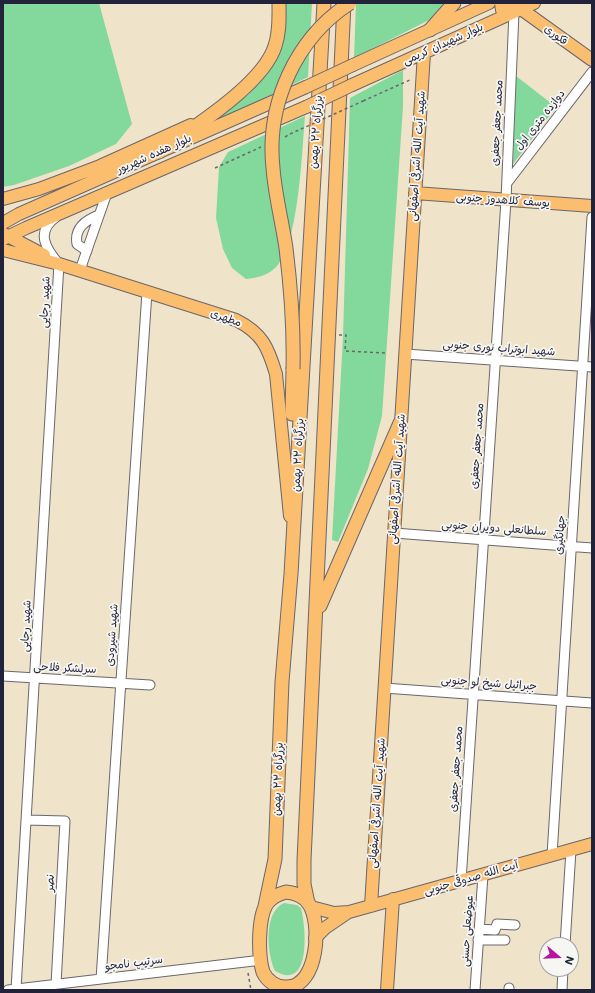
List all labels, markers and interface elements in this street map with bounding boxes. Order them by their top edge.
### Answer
street label: بلوار شهیدان کریمی [401,20,485,68]
street label: فکوری [542,22,570,48]
street label: محمد جعفر جعفری [488,80,506,166]
street label: دوازده متری اول [512,87,568,153]
street label: شهید آیت الله اشرفی اصفهانی [406,90,428,222]
street label: بزرگراه ۲۲ بهمن [307,95,325,169]
street label: بلوار هفده شهریور [114,132,194,176]
street label: یوسف کلاهدوز جنوبی [455,190,551,210]
street label: شهید رجایی [37,276,53,328]
street label: مطهری [209,306,243,330]
street label: شهید ابوتراب نوری جنوبی [442,337,556,359]
street label: محمد جعفر جعفری [467,402,487,490]
street label: شهید آیت الله اشرفی اصفهانی [386,413,408,545]
street label: بزرگراه ۲۲ بهمن [289,418,307,492]
street label: جهانگیری [552,515,568,555]
street label: سلطانعلی دویران جنوبی [441,518,547,538]
street label: شهید رجایی [18,600,34,652]
street label: شهید شیرودی [103,603,121,667]
street label: سرلشکر فلاحی [33,660,97,676]
street label: جبرائیل شیخ لو جنوبی [440,673,538,693]
street label: محمد جعفر جعفری [446,725,466,813]
street label: شهید آیت الله اشرفی اصفهانی [366,737,388,869]
street label: بزرگراه ۲۲ بهمن [270,742,286,816]
street label: آیت الله صدوقی جنوبی [422,858,520,898]
street label: نصر [43,874,57,892]
street label: عیوضعلی حسنی [458,895,476,967]
north arrow [539,937,579,977]
street label: سرتیپ نامجو [104,953,164,973]
text: N [561,954,578,967]

